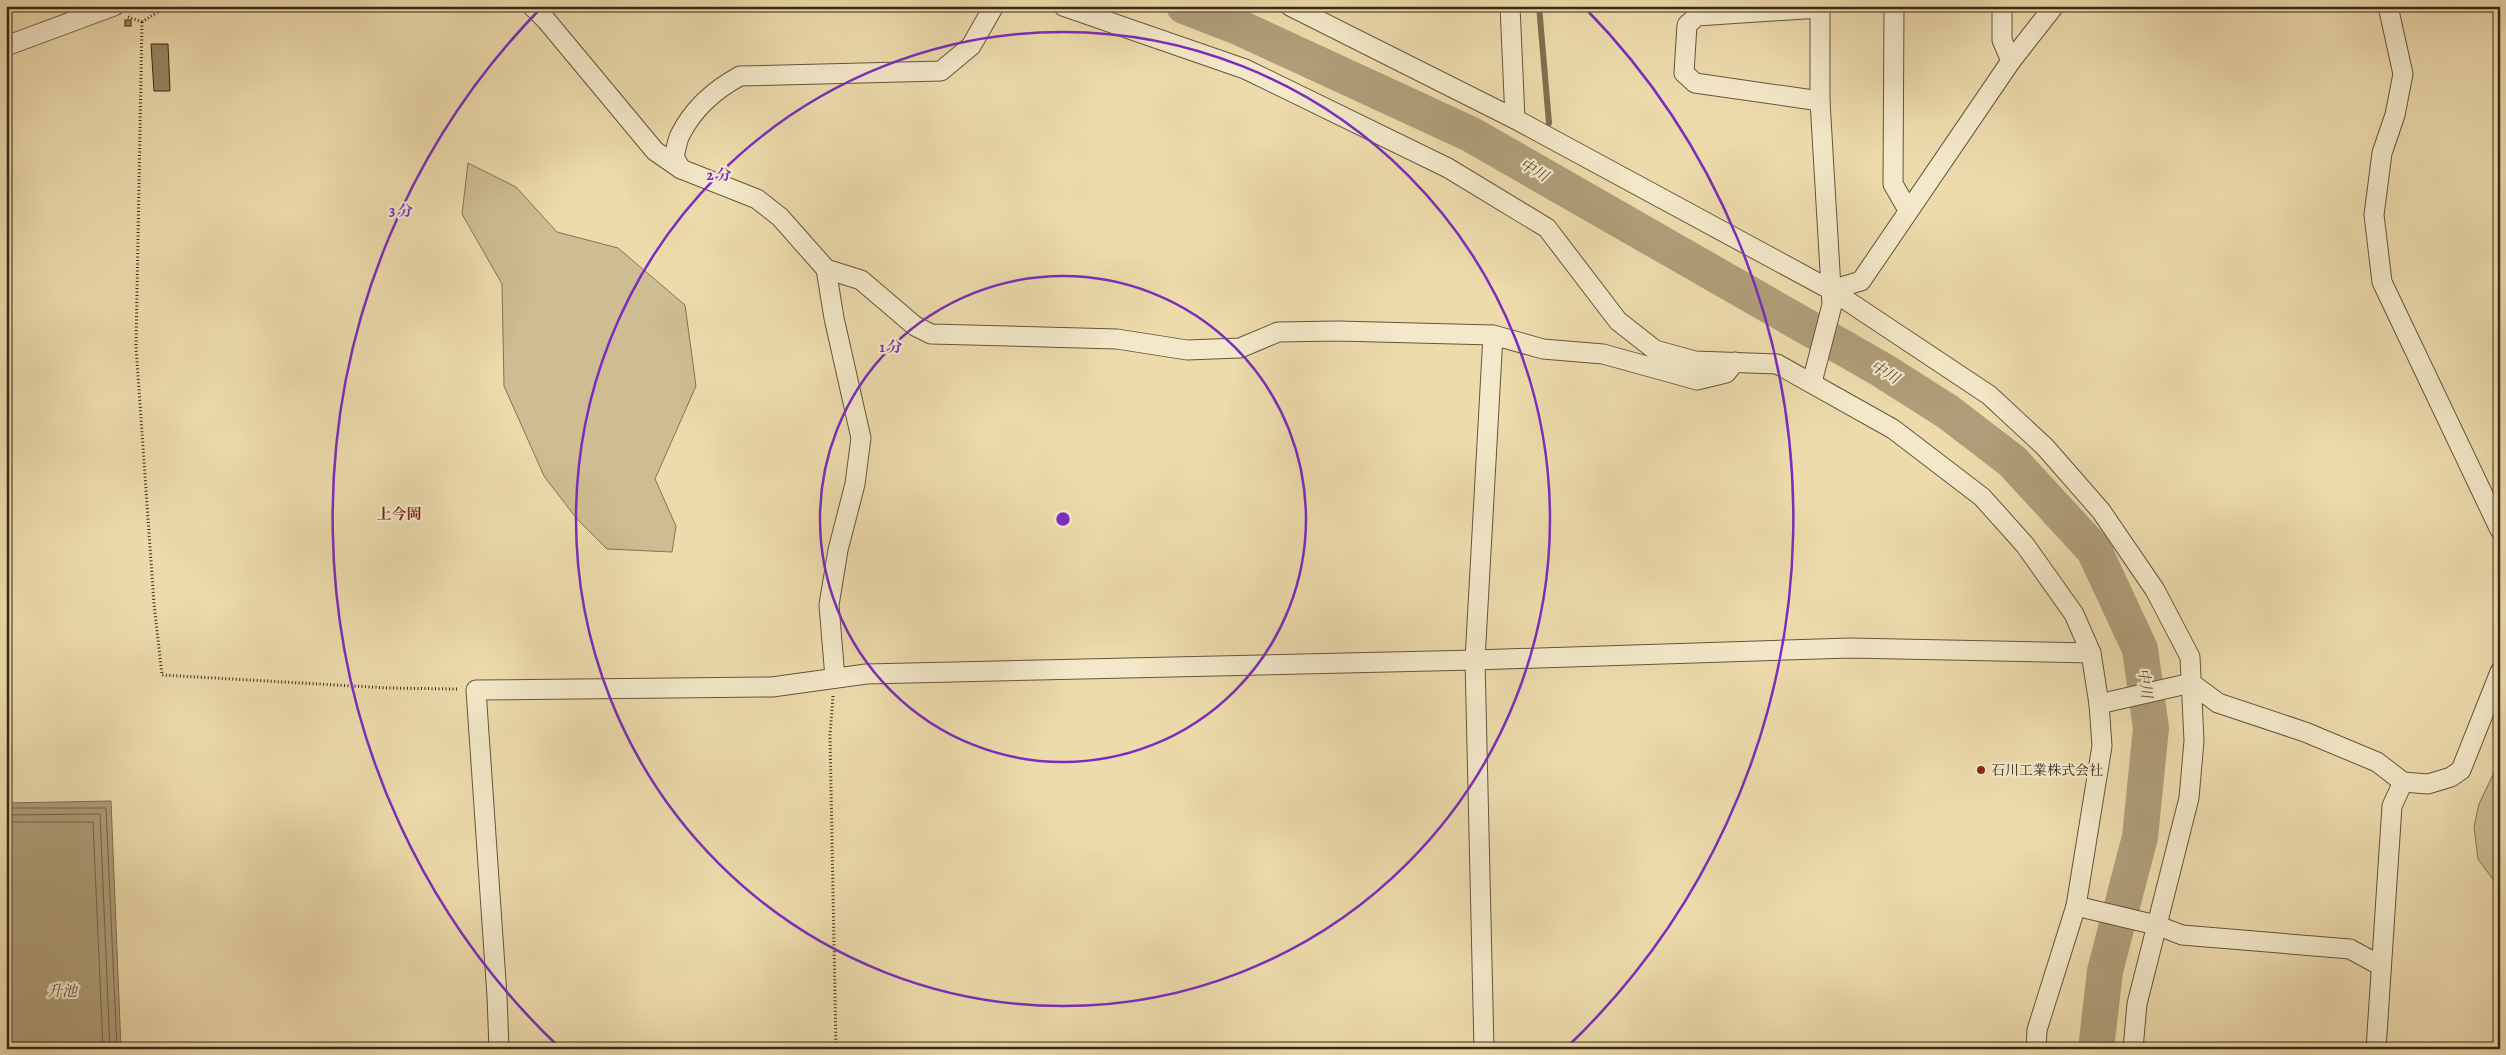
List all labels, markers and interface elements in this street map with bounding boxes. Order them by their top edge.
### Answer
water label: 中川 [1516,154,1554,187]
text: 2 分 [707,165,731,185]
text: 3 分 [389,201,413,221]
text: 1 分 [880,337,902,357]
water label: 中川 [1867,356,1905,389]
district label: 上今岡 [376,504,422,524]
centre of rings [1054,510,1072,528]
water label: 中川 [2133,667,2157,701]
place label: 石川工業株式会社 [1991,761,2103,780]
marker: 石川工業株式会社 [1975,764,1987,776]
water label: 升池 [47,981,79,1001]

